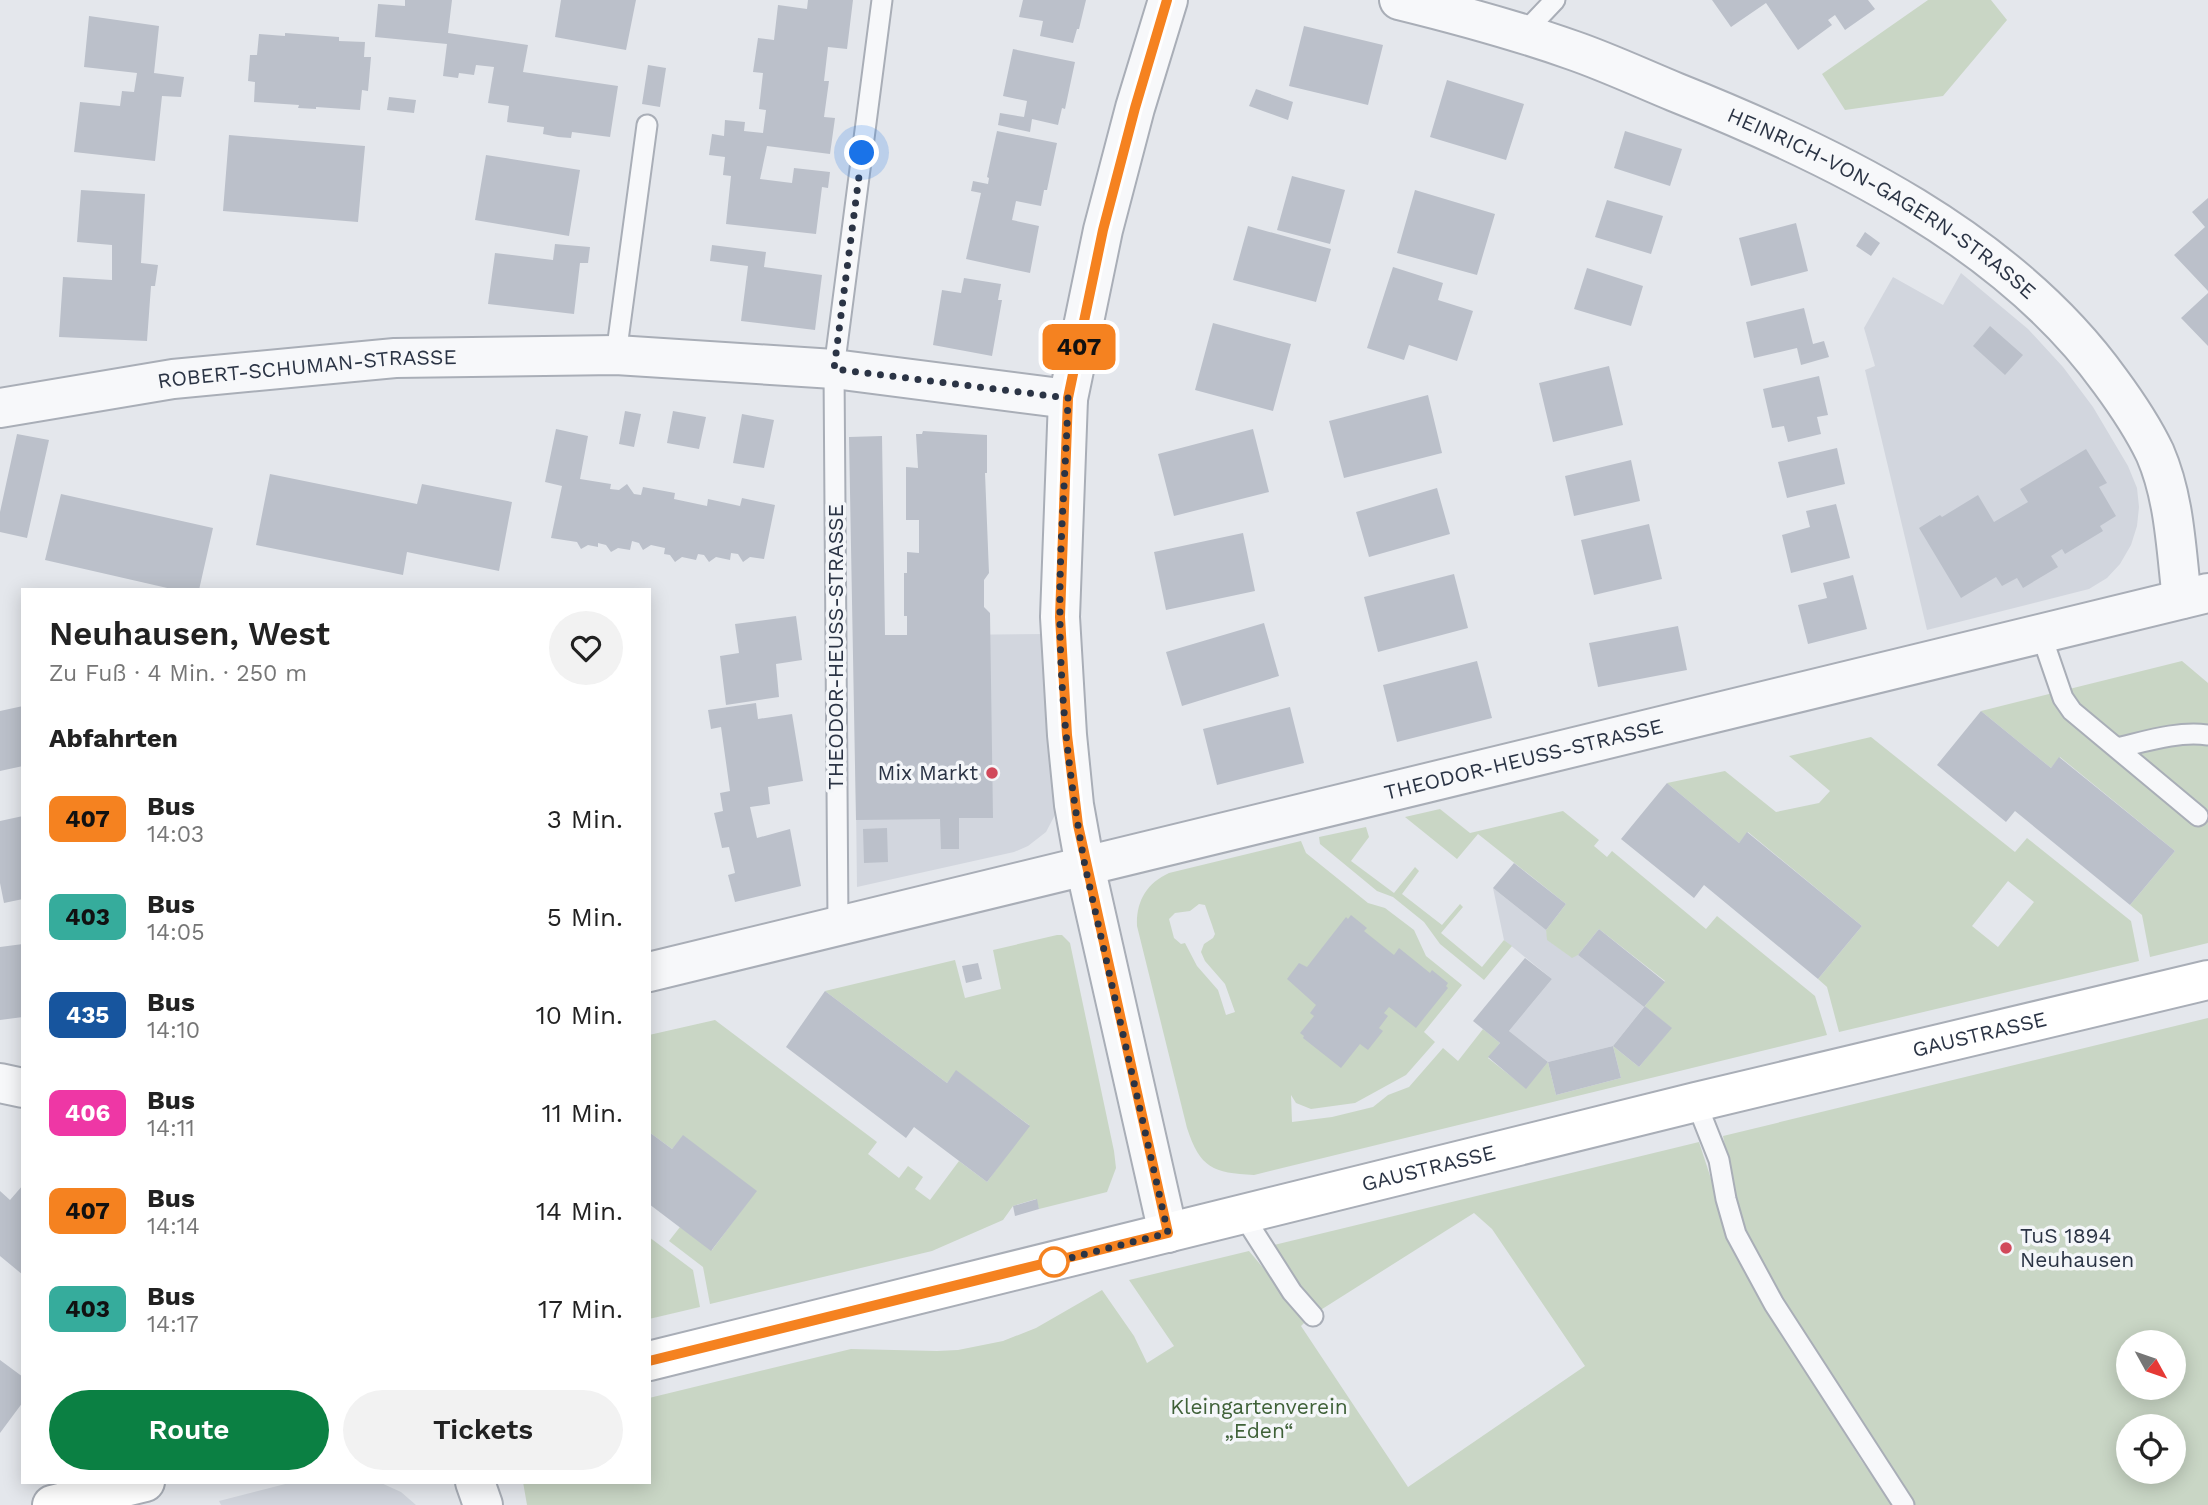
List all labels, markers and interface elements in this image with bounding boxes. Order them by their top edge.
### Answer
street label: HEINRICH-VON-GAGERN-STRASSE [1724,102,2041,304]
your location [844,135,879,170]
line badge: 407 [1039,324,1119,370]
text: 407 [1057,333,1101,361]
street label: ROBERT-SCHUMAN-STRASSE [155,344,457,393]
street label: THEODOR-HEUSS-STRASSE [823,504,848,790]
button: heart [549,611,623,685]
text: Neuhausen, West [49,614,330,653]
text: Zu Fuß · 4 Min. · 250 m [49,660,307,687]
street label: THEODOR-HEUSS-STRASSE [1381,713,1665,805]
text: Abfahrten [49,723,178,753]
place label: Mix Markt [878,760,978,785]
marker: Mix Markt [984,765,1000,781]
text: Bus [147,791,195,821]
text: 3 Min. [547,804,623,834]
text: 407 [65,805,110,833]
text: 14:03 [147,821,204,848]
text: Bus [147,889,195,919]
text: 5 Min. [547,902,623,932]
text: 403 [65,903,110,931]
text: 14:05 [147,919,205,946]
text: Bus [147,987,195,1017]
text: 10 Min. [536,1000,623,1030]
text: 435 [66,1001,109,1029]
street label: GAUSTRASSE [1910,1006,2049,1062]
text: 14:10 [147,1017,200,1044]
text: Bus [147,1085,195,1115]
text: 11 Min. [542,1098,623,1128]
text: 406 [65,1099,110,1127]
text: 14:11 [147,1115,195,1142]
street label: GAUSTRASSE [1359,1139,1498,1196]
text: Bus [147,1183,195,1213]
text: 14 Min. [536,1196,623,1226]
text: 407 [65,1197,110,1225]
text: 14:14 [147,1213,200,1240]
place label: TuS 1894 Neuhausen [2020,1223,2134,1272]
marker: TuS 1894 Neuhausen [1998,1240,2014,1256]
unlabelled marker [1039,1247,1069,1277]
text: Bus [147,1281,195,1311]
text: 17 Min. [538,1294,623,1324]
text: 403 [65,1295,110,1323]
text: 14:17 [147,1311,199,1338]
north arrow [2116,1330,2186,1400]
map controls [2116,1330,2186,1484]
button: Route [49,1390,329,1470]
button: Tickets [343,1390,623,1470]
park label: Kleingartenverein „Eden“ [1170,1394,1348,1443]
button: locate [2116,1414,2186,1484]

